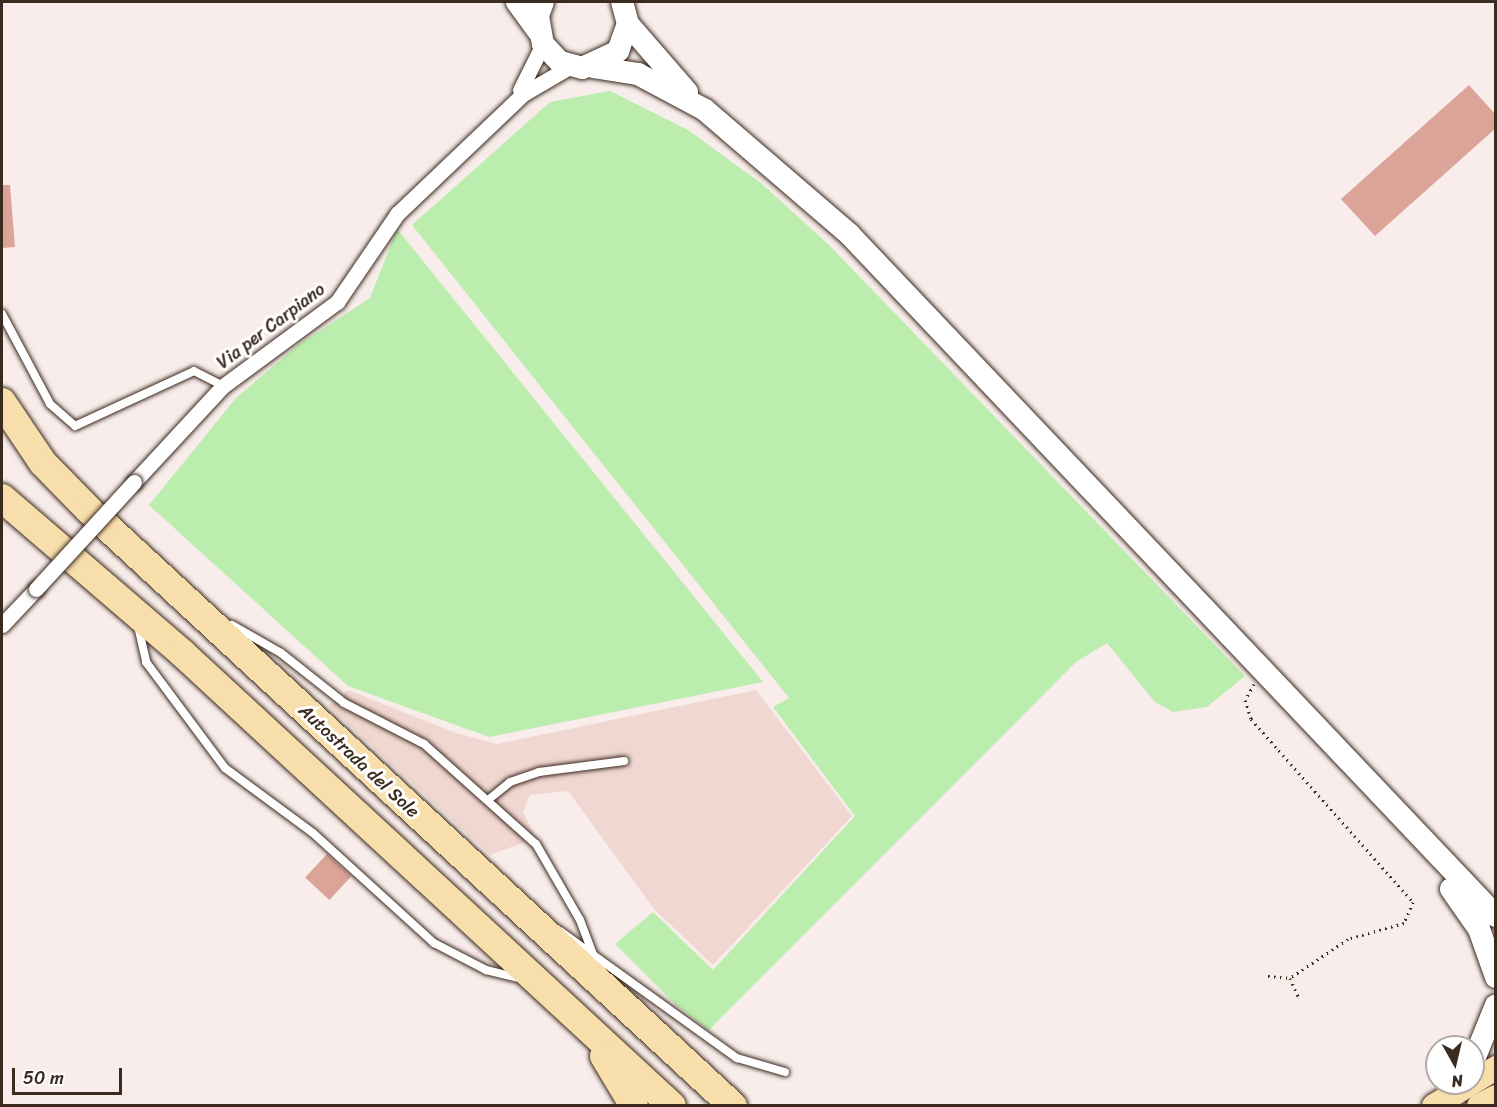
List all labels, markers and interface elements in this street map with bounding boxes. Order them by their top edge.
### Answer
street label: Via per Carpiano [212,278,330,374]
street label: Autostrada del Sole [294,700,424,822]
north arrow [1425,1035,1485,1095]
scale bar [15,1056,124,1094]
text: 50 m [23,1062,64,1094]
text: N [1450,1066,1465,1096]

